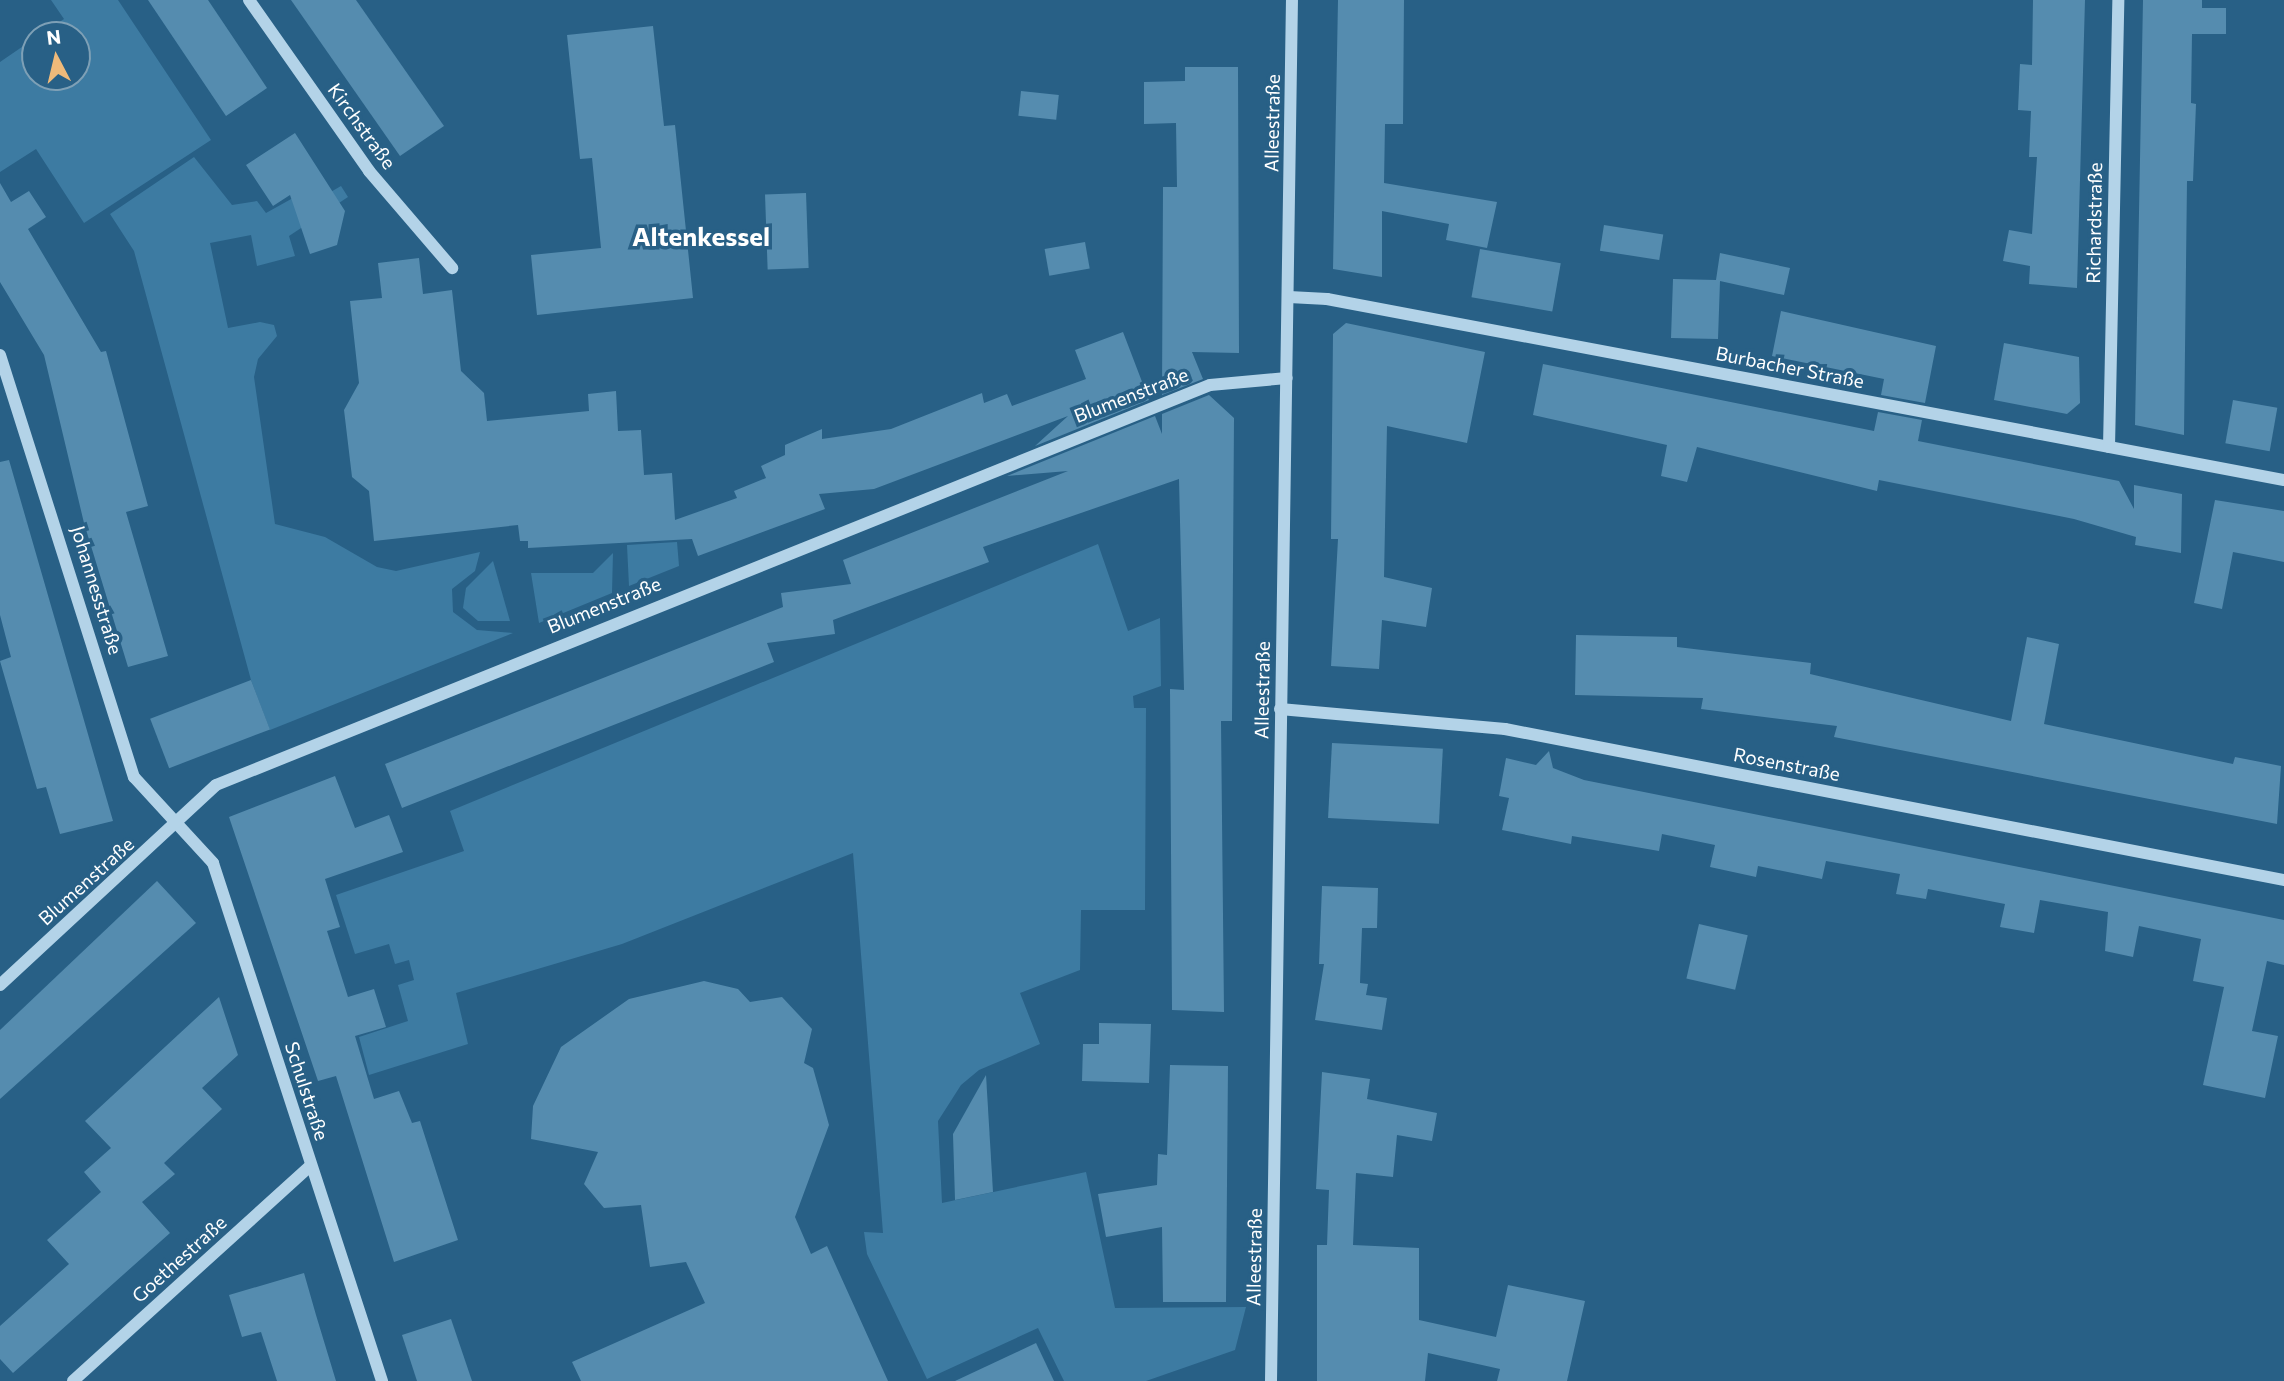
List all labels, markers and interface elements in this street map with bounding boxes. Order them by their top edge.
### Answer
north arrow [21,21,91,91]
text: N [45,24,62,49]
street label: Alleestraße [1260,74,1284,172]
street label: Kirchstraße [323,79,401,173]
street label: Richardstraße [2082,162,2106,284]
district label: Altenkessel [632,220,770,252]
street label: Burbacher Straße [1714,341,1866,393]
street label: Blumenstraße [1071,363,1191,427]
street label: Johannesstraße [67,523,127,657]
street label: Blumenstraße [544,572,664,638]
street label: Alleestraße [1250,641,1274,739]
street label: Rosenstraße [1732,742,1842,786]
street label: Blumenstraße [34,832,138,930]
street label: Schulstraße [280,1039,334,1143]
street label: Alleestraße [1242,1208,1266,1306]
street label: Goethestraße [127,1211,231,1307]

